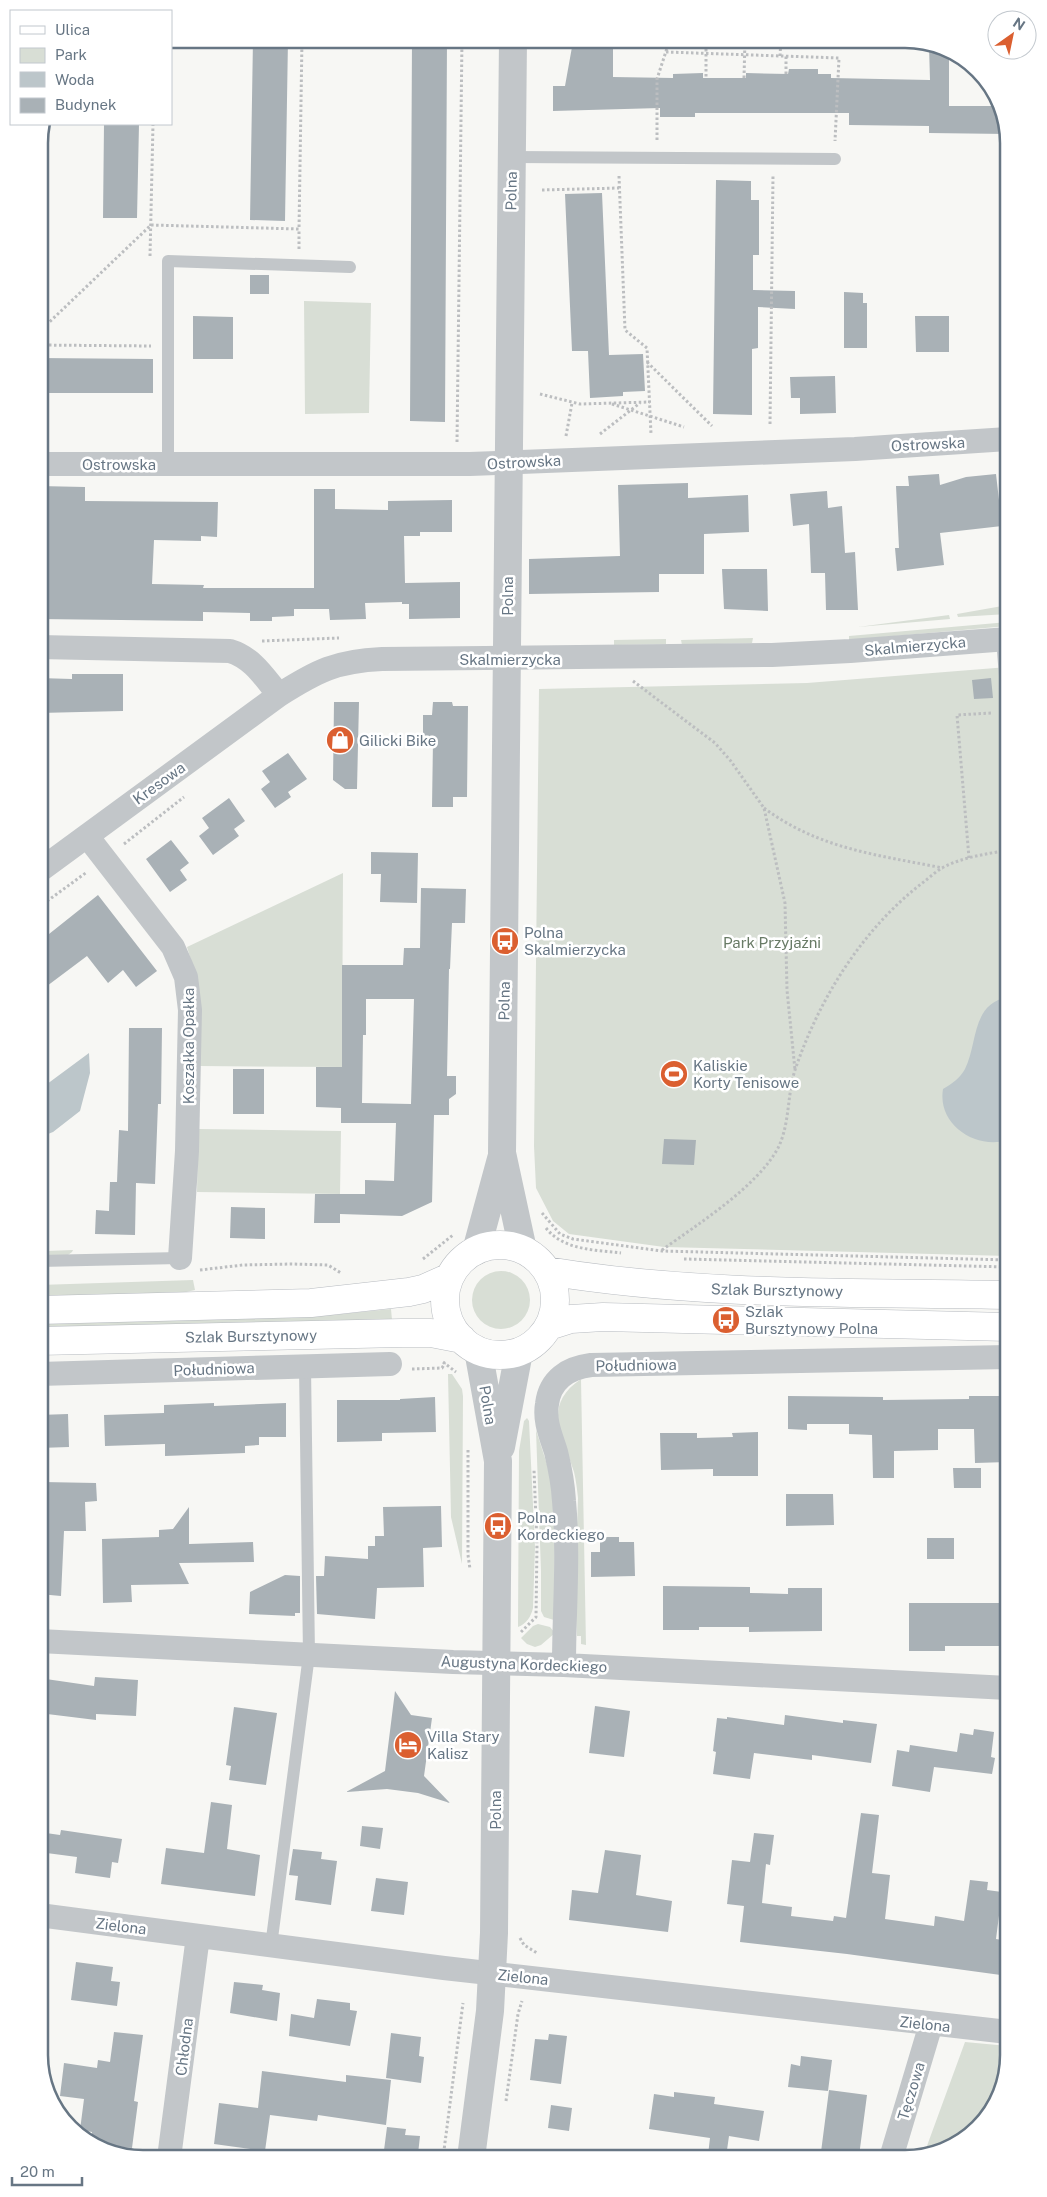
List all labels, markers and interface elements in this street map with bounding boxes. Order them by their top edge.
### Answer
legend [10,10,172,125]
north arrow [987,10,1037,60]
text: N [1010,14,1028,34]
text: Ulica [55,21,90,38]
text: Park [55,46,87,63]
text: Woda [55,71,94,88]
text: Budynek [55,96,116,113]
street label: Polna [502,171,520,211]
street label: Ostrowska [891,434,965,454]
street label: Ostrowska [487,452,561,472]
street label: Ostrowska [82,456,156,473]
street label: Polna [499,576,516,616]
street label: Skalmierzycka [864,633,966,659]
street label: Skalmierzycka [459,651,561,668]
shop icon: Gilicki Bike [325,725,355,755]
place label: Gilicki Bike [359,732,436,749]
street label: Kresowa [130,758,188,808]
place label: Polna Skalmierzycka [524,924,626,958]
bus stop icon: Polna Skalmierzycka [490,926,520,956]
park label: Park Przyjaźni [723,934,821,951]
street label: Polna [495,981,513,1021]
street label: Koszałka Opałka [180,988,197,1104]
place label: Kaliskie Korty Tenisowe [693,1057,799,1091]
sports icon: Kaliskie Korty Tenisowe [659,1059,689,1089]
street label: Szlak Bursztynowy [711,1280,843,1300]
place label: Szlak Bursztynowy Polna [745,1303,878,1337]
bus stop icon: Szlak Bursztynowy Polna [711,1305,741,1335]
street label: Szlak Bursztynowy [185,1326,317,1346]
street label: Południowa [595,1356,677,1374]
street label: Południowa [173,1359,255,1379]
street label: Polna [476,1384,500,1426]
place label: Polna Kordeckiego [517,1509,605,1543]
bus stop icon: Polna Kordeckiego [483,1511,513,1541]
street label: Augustyna Kordeckiego [440,1653,608,1675]
place label: Villa Stary Kalisz [427,1728,500,1762]
hotel icon: Villa Stary Kalisz [393,1730,423,1760]
street label: Polna [487,1790,504,1830]
street label: Zielona [95,1914,147,1938]
street label: Zielona [497,1966,549,1988]
street label: Zielona [899,2013,951,2035]
street label: Chłodna [172,2017,196,2077]
street label: Tęczowa [894,2060,928,2122]
scale bar [12,2154,82,2186]
text: 20 m [20,2163,55,2180]

